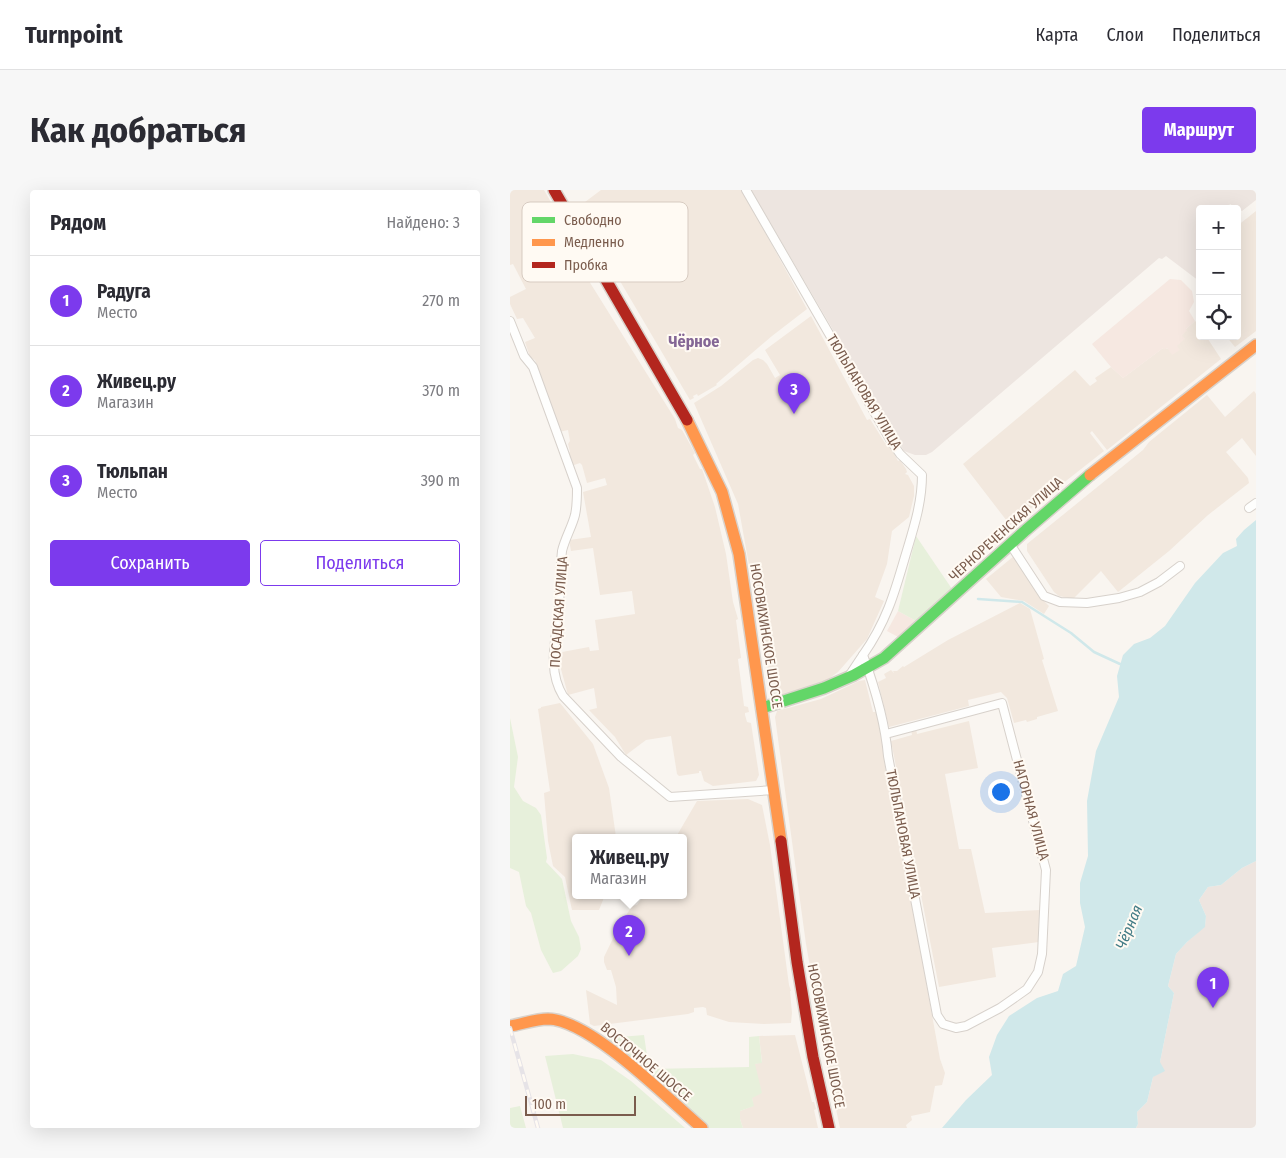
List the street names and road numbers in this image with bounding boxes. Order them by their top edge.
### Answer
street label: ТЮЛЬПАНОВАЯ УЛИЦА [823,331,905,453]
street label: ЧЕРНОРЕЧЕНСКАЯ УЛИЦА [946,473,1067,585]
street label: ПОСАДСКАЯ УЛИЦА [547,555,571,668]
street label: НОСОВИХИНСКОЕ ШОССЕ [746,562,786,710]
street label: НАГОРНАЯ УЛИЦА [1009,758,1053,863]
street label: ТЮЛЬПАНОВАЯ УЛИЦА [882,768,924,901]
street label: НОСОВИХИНСКОЕ ШОССЕ [804,962,848,1110]
street label: ВОСТОЧНОЕ ШОССЕ [597,1019,695,1105]

